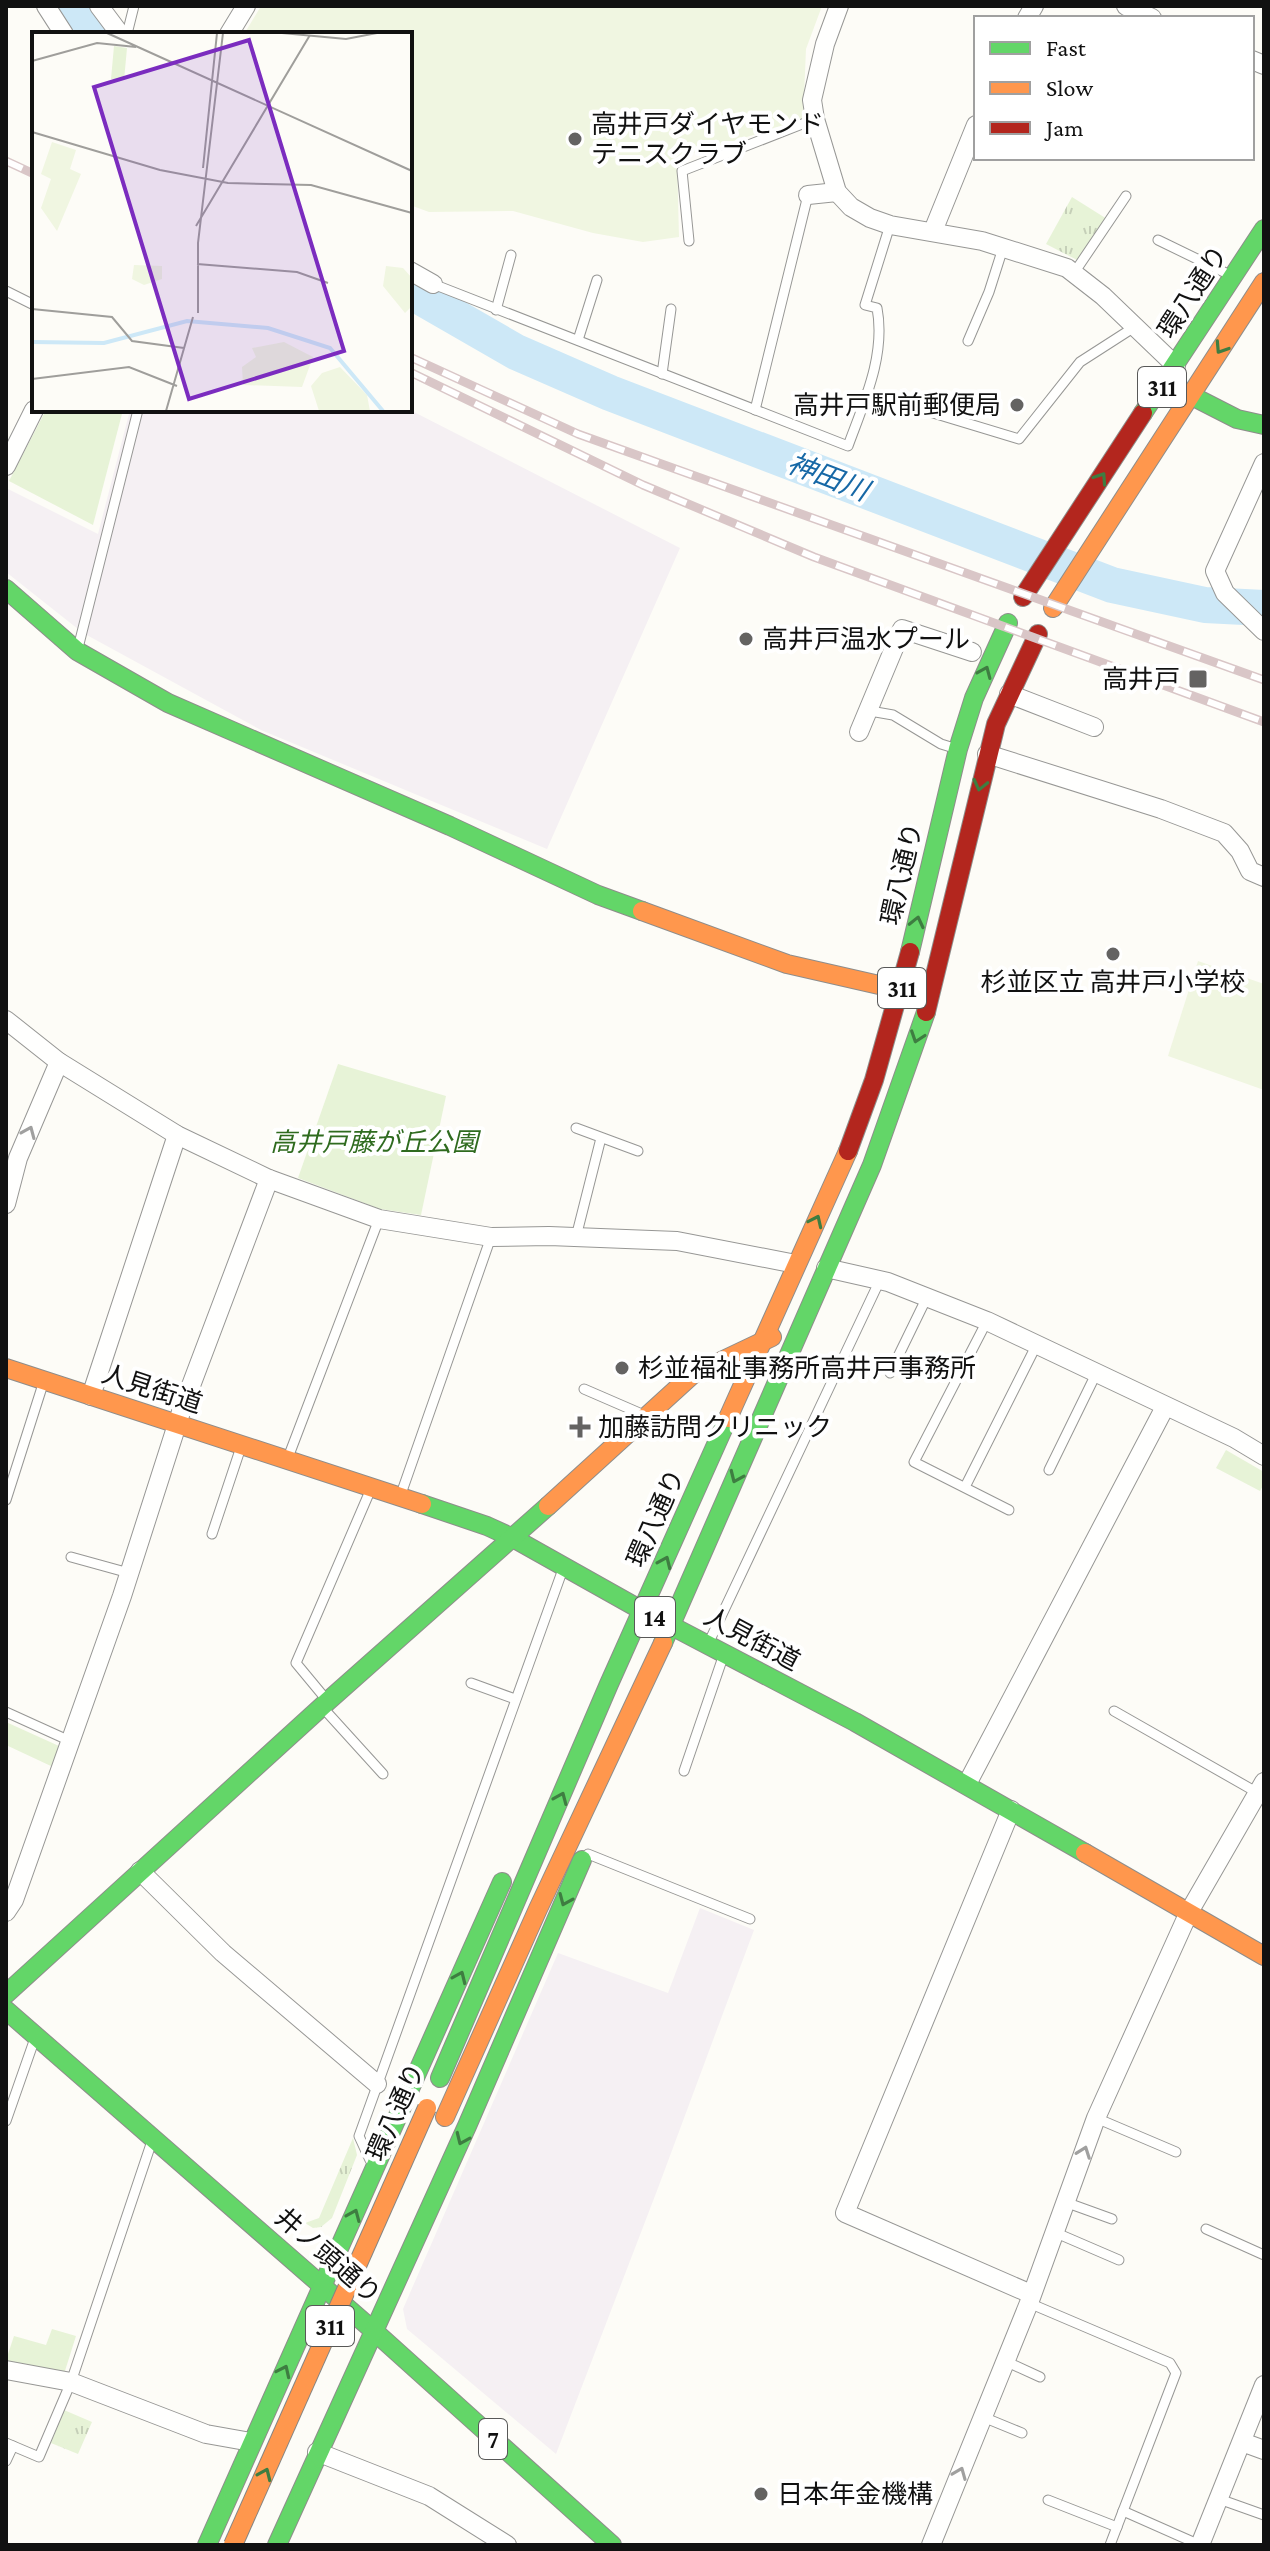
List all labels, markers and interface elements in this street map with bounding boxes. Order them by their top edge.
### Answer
legend [974,16,1254,160]
inset map [32,32,412,412]
text: Fast [1046,34,1087,61]
text: Slow [1046,74,1093,101]
place label: 高井戸ダイヤモンド テニスクラブ [591,110,824,169]
text: Jam [1044,114,1084,141]
marker: 高井戸ダイヤモンド テニスクラブ [566,130,584,148]
street label: 環八通り [1153,240,1233,344]
one-way arrow [1216,339,1231,353]
road number: 311 [1138,367,1186,407]
place label: 高井戸駅前郵便局 [793,391,1001,420]
marker: 高井戸駅前郵便局 [1008,396,1026,414]
water label: 神田川 [783,447,876,508]
one-way arrow [1091,472,1106,487]
place label: 高井戸温水プール [762,625,970,654]
marker: 高井戸温水プール [737,630,755,648]
one-way arrow [976,665,992,680]
place label: 高井戸 [1102,665,1180,694]
marker: 高井戸 [1187,668,1209,690]
one-way arrow [972,777,989,791]
street label: 環八通り [876,820,928,928]
one-way arrow [908,916,925,929]
marker: 杉並区立 高井戸小学校 [1104,945,1122,963]
road number: 311 [878,968,926,1008]
place label: 杉並区立 高井戸小学校 [981,968,1245,997]
one-way arrow [911,1029,927,1043]
one-way arrow [19,1126,35,1140]
park label: 高井戸藤が丘公園 [270,1128,482,1157]
one-way arrow [806,1214,822,1229]
place label: 杉並福祉事務所高井戸事務所 [638,1354,976,1383]
street label: 人見街道 [98,1359,206,1419]
marker: 杉並福祉事務所高井戸事務所 [613,1359,631,1377]
place label: 加藤訪問クリニック [598,1413,832,1442]
marker: 加藤訪問クリニック [569,1416,591,1438]
street label: 環八通り [622,1465,690,1571]
one-way arrow [729,1468,745,1483]
one-way arrow [656,1556,672,1570]
road number: 14 [635,1597,675,1637]
street label: 人見街道 [699,1602,805,1676]
one-way arrow [551,1792,567,1806]
one-way arrow [558,1892,574,1907]
one-way arrow [451,1971,467,1986]
street label: 環八通り [362,2059,430,2165]
one-way arrow [455,2131,471,2145]
one-way arrow [1074,2146,1091,2160]
street label: 井ノ頭通り [269,2202,387,2310]
one-way arrow [344,2208,360,2223]
road number: 311 [306,2306,354,2346]
one-way arrow [274,2365,290,2379]
road number: 7 [479,2419,507,2459]
one-way arrow [255,2467,271,2482]
one-way arrow [950,2467,967,2481]
place label: 日本年金機構 [777,2480,933,2509]
marker: 日本年金機構 [752,2485,770,2503]

